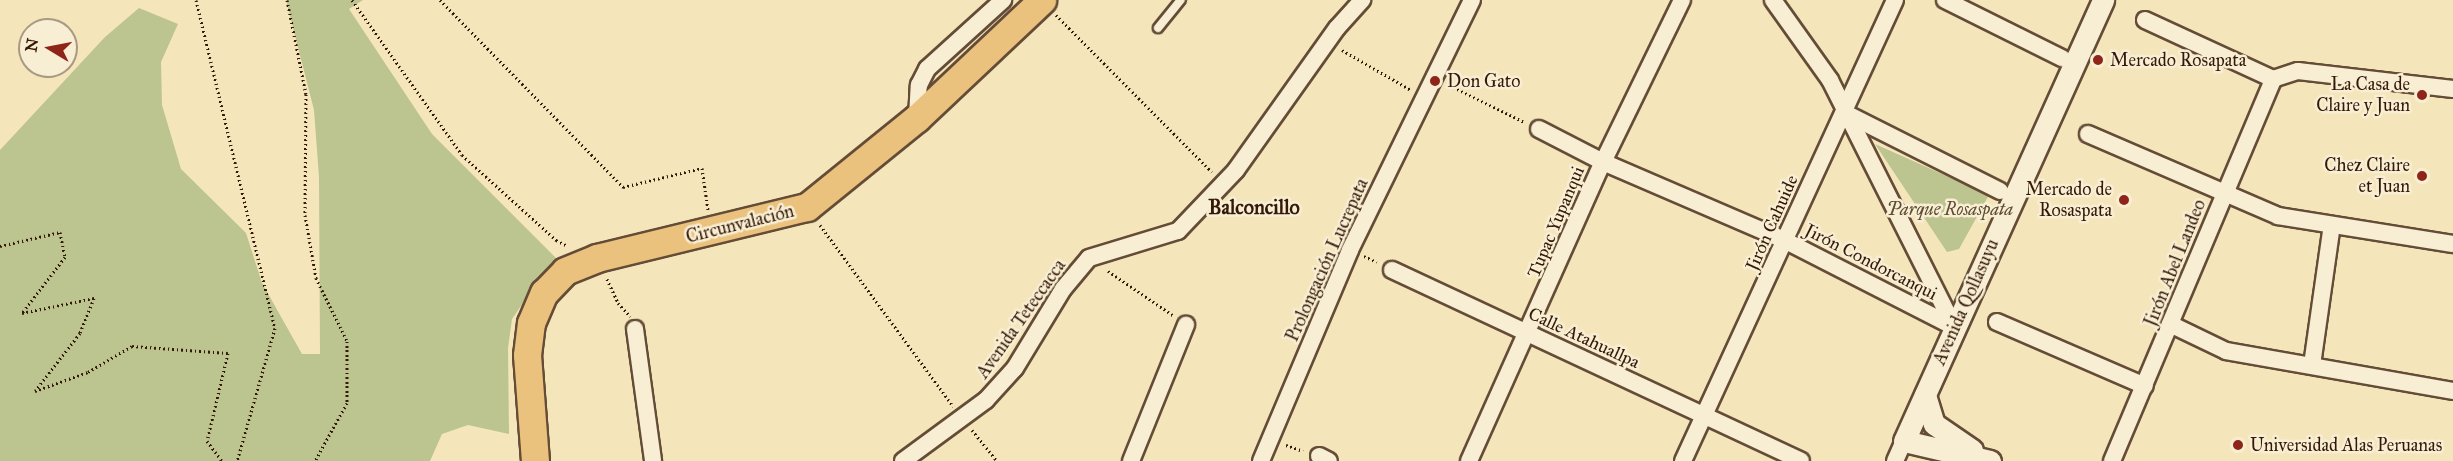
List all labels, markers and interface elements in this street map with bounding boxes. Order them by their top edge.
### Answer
north arrow [18,18,78,78]
text: N [21,37,42,53]
place label: Mercado Rosapata [2110,49,2246,71]
marker: Mercado Rosapata [2091,53,2105,67]
place label: Don Gato [1447,70,1520,92]
marker: Don Gato [1428,74,1442,88]
place label: La Casa de Claire y Juan [2316,74,2410,116]
marker: La Casa de Claire y Juan [2415,88,2429,102]
place label: Chez Claire et Juan [2324,155,2410,198]
street label: Tupac Yupanqui [1523,163,1589,281]
marker: Chez Claire et Juan [2415,169,2429,183]
street label: Jirón Cahuide [1741,172,1803,274]
street label: Prolongación Lucrepata [1281,175,1373,345]
place label: Mercado de Rosaspata [2026,179,2112,222]
marker: Mercado de Rosaspata [2117,193,2131,207]
district label: Balconcillo [1208,195,1300,219]
street label: Jirón Abel Landeo [2140,196,2210,330]
park label: Parque Rosaspata [1887,198,2013,220]
street label: Circunvalación [684,200,796,248]
street label: Jirón Condorcanqui [1801,219,1941,305]
street label: Avenida Qollasuyu [1929,236,2003,368]
street label: Avenida Teteccacca [972,255,1070,383]
street label: Calle Atahuallpa [1525,303,1643,373]
place label: Universidad Alas Peruanas [2250,434,2442,456]
marker: Universidad Alas Peruanas [2231,438,2245,452]

